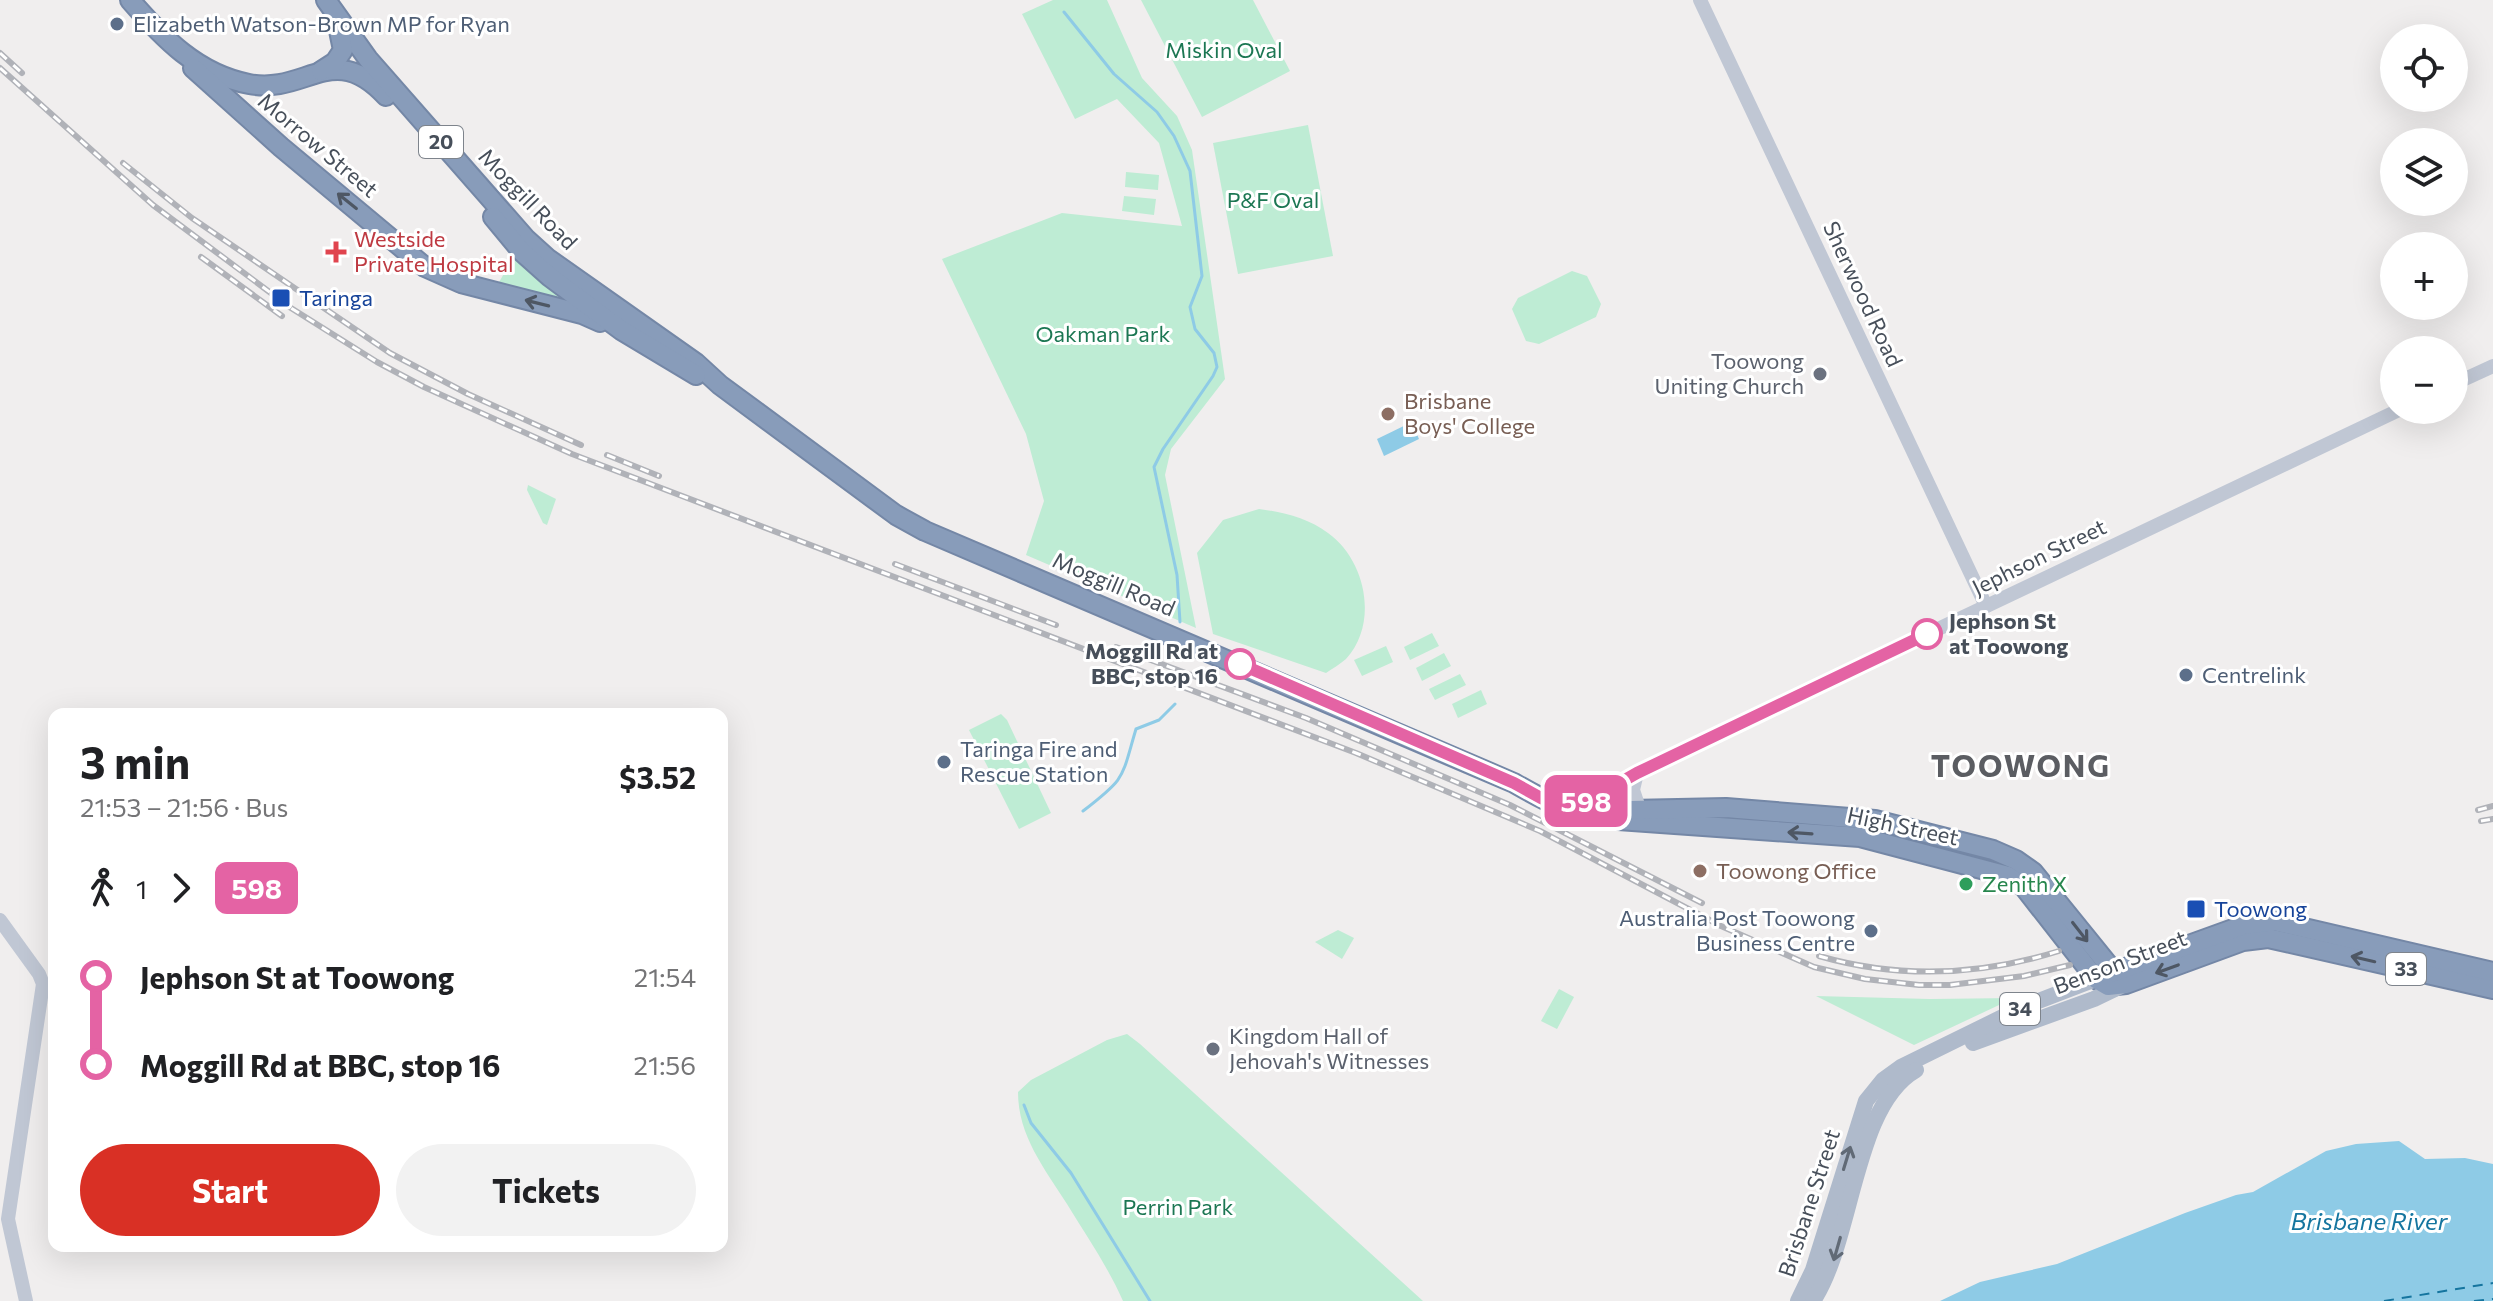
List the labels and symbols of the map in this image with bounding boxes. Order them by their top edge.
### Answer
place label: Elizabeth Watson-Brown MP for Ryan [133,10,510,37]
marker: Elizabeth Watson-Brown MP for Ryan [108,15,126,33]
park label: Miskin Oval [1165,36,1283,63]
street label: Morrow Street [253,87,384,203]
road number: 20 [419,126,463,158]
street label: Moggill Road [473,142,583,255]
park label: P&F Oval [1227,186,1319,213]
one-way arrow [337,192,358,210]
street label: Sherwood Road [1818,217,1909,371]
place label: Westside Private Hospital [354,225,514,277]
marker: Westside Private Hospital [325,241,347,263]
place label: Taringa [299,284,373,311]
marker: Taringa [270,287,292,309]
one-way arrow [525,294,551,309]
park label: Oakman Park [1036,320,1171,347]
place label: Toowong Uniting Church [1654,347,1804,399]
marker: Toowong Uniting Church [1811,365,1829,383]
place label: Brisbane Boys' College [1404,387,1535,439]
marker: Brisbane Boys' College [1379,405,1397,423]
street label: Jephson Street [1967,512,2110,601]
street label: Moggill Road [1049,546,1179,621]
place label: Jephson St at Toowong [1949,607,2068,659]
marker: Jephson St at Toowong [1912,619,1942,649]
place label: Moggill Rd at BBC, stop 16 [1085,637,1218,689]
marker: Moggill Rd at BBC, stop 16 [1225,649,1255,679]
place label: Centrelink [2202,661,2306,688]
marker: Centrelink [2177,666,2195,684]
place label: Taringa Fire and Rescue Station [960,735,1118,787]
district label: TOOWONG [1931,746,2111,783]
marker: Taringa Fire and Rescue Station [935,753,953,771]
line badge: 598 [1540,775,1632,827]
street label: High Street [1845,801,1961,850]
one-way arrow [1787,825,1814,840]
place label: Toowong Office [1716,857,1876,884]
marker: Toowong Office [1691,862,1709,880]
place label: Zenith X [1982,870,2067,897]
marker: Zenith X [1957,875,1975,893]
place label: Toowong [2214,895,2307,922]
marker: Toowong [2185,898,2207,920]
place label: Australia Post Toowong Business Centre [1619,904,1855,956]
one-way arrow [2071,921,2089,942]
marker: Australia Post Toowong Business Centre [1862,922,1880,940]
street label: Benson Street [2049,924,2190,999]
one-way arrow [2350,951,2376,966]
road number: 33 [2386,953,2426,985]
one-way arrow [2156,963,2180,977]
road number: 34 [2000,993,2040,1025]
place label: Kingdom Hall of Jehovah's Witnesses [1229,1022,1429,1074]
marker: Kingdom Hall of Jehovah's Witnesses [1204,1040,1222,1058]
street label: Brisbane Street [1772,1126,1845,1280]
one-way arrow [1840,1146,1855,1172]
park label: Perrin Park [1122,1193,1234,1220]
water label: Brisbane River [2291,1206,2449,1235]
one-way arrow [1829,1236,1844,1262]

